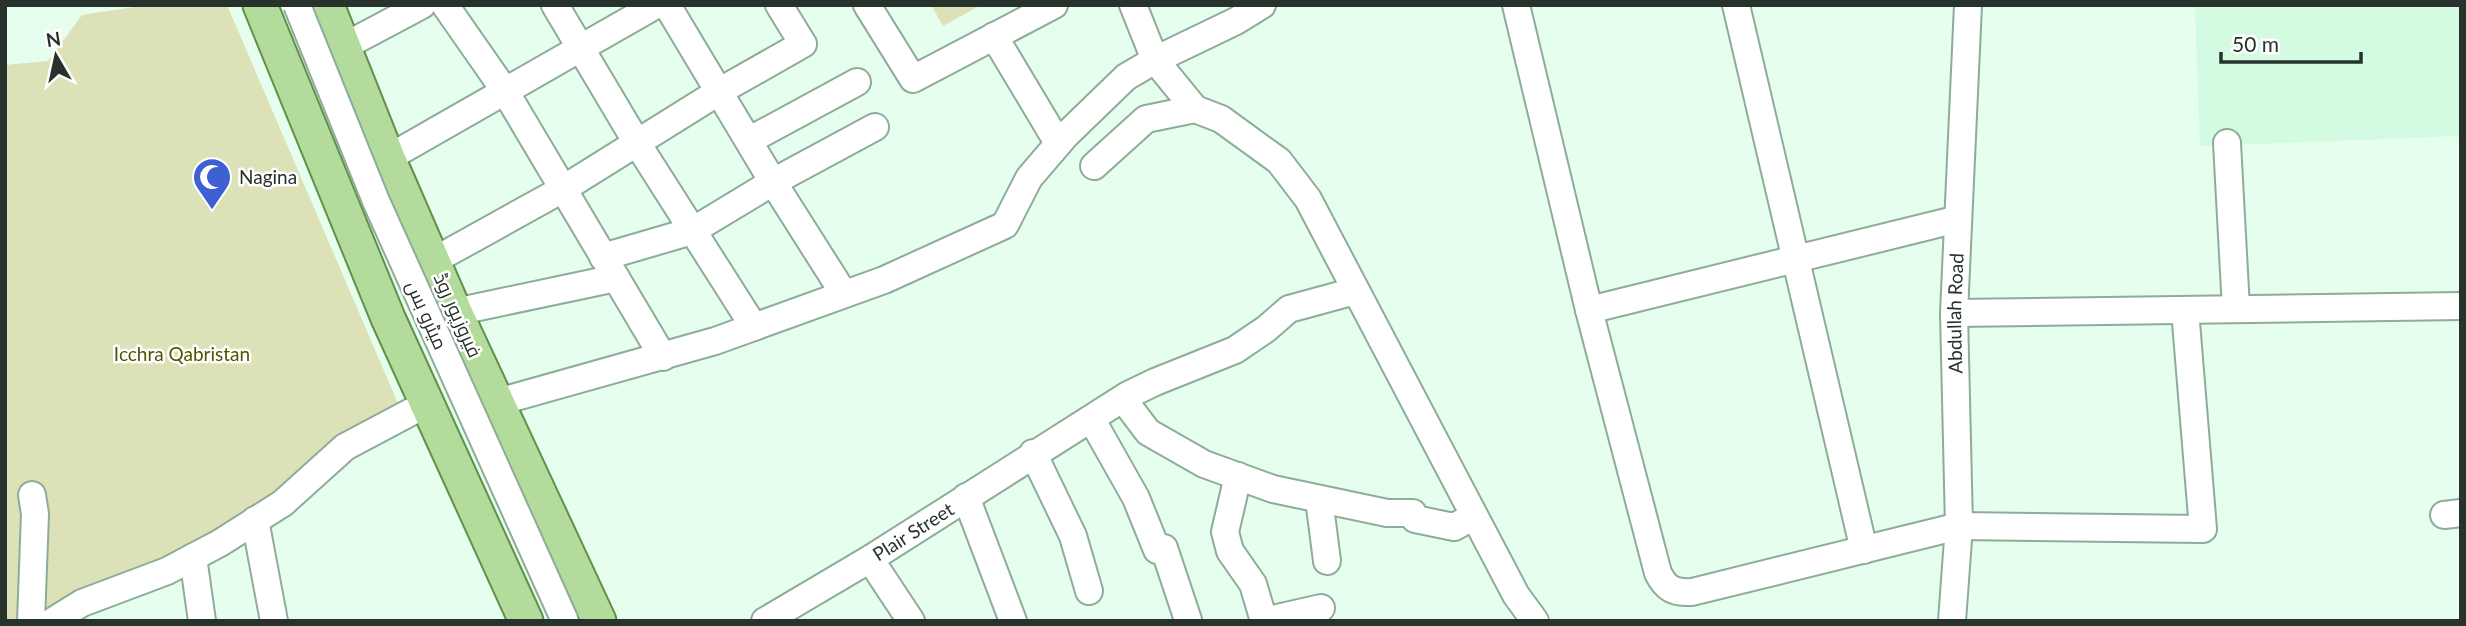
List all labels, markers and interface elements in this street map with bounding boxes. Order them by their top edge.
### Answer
north arrow [21,21,91,91]
scale bar [2221,21,2361,65]
text: N [44,26,62,51]
text: 50 m [2232,31,2279,56]
mosque icon: Nagina [191,156,233,211]
place label: Nagina [239,165,297,188]
street label: Abdullah Road [1942,252,1968,374]
street label: فیروزپور روڈ [428,269,487,361]
street label: میٹرو بس [401,277,453,353]
park label: Icchra Qabristan [114,342,250,365]
street label: Plair Street [868,497,958,565]

